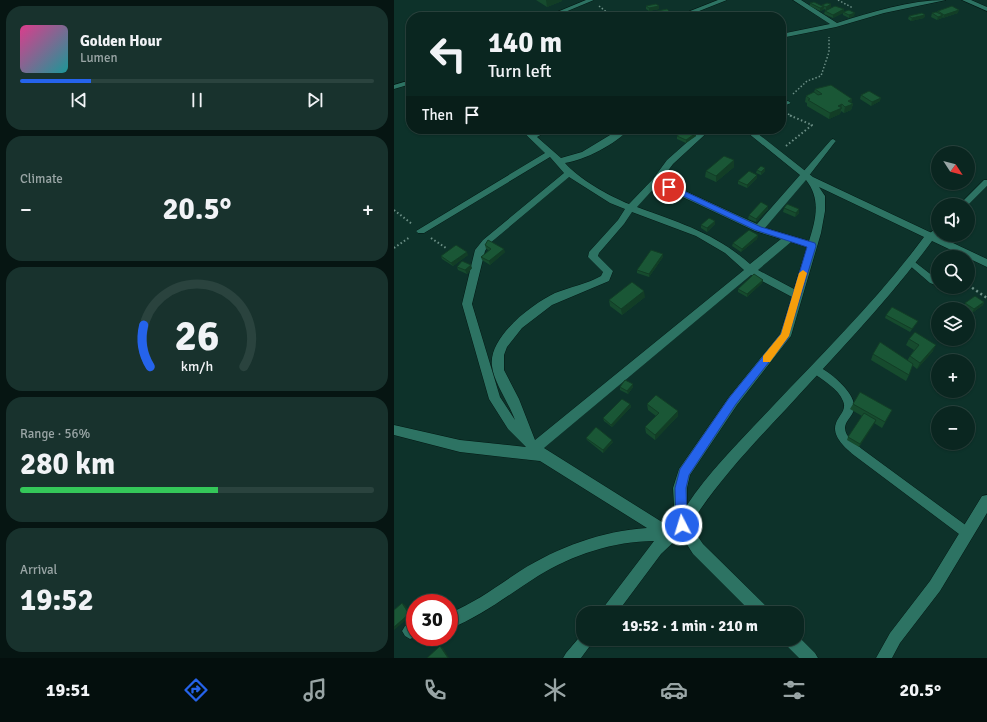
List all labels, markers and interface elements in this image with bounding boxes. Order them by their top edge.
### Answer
text: 140 m [488,26,562,60]
icon: left [422,28,474,80]
text: Golden Hour [80,32,162,50]
text: Lumen [80,50,118,66]
text: Turn left [488,60,551,82]
icon: previous [68,89,90,111]
icon: pause [186,89,208,111]
icon: next [304,89,326,111]
icon: arrive [461,104,483,126]
text: Then [422,106,453,124]
north arrow [931,146,975,190]
map controls [931,146,975,450]
pin [652,170,686,204]
text: Climate [20,171,63,187]
icon: arrive [658,176,680,198]
text: 20.5° [162,191,232,228]
text: − [20,196,32,223]
text: + [362,196,374,223]
button: sound [931,198,975,242]
button: search [931,250,975,294]
button: layers [931,302,975,346]
text: 26 [175,311,219,362]
button: + [931,354,975,398]
text: km/h [181,358,213,375]
button: − [931,406,975,450]
text: Range · 56% [20,426,90,442]
text: 280 km [20,446,115,483]
position arrow [661,504,703,546]
text: Arrival [20,562,57,578]
text: 19:52 [20,582,94,619]
speed limit sign: 30 [406,594,458,646]
text: 19:52 · 1 min · 210 m [622,617,758,635]
icon: directions [182,676,210,704]
icon: music [301,676,329,704]
icon: phone [421,676,449,704]
icon: climate [541,676,569,704]
icon: car [660,676,688,704]
icon: filters [780,676,808,704]
text: 19:51 [46,679,90,701]
text: 20.5° [900,679,941,701]

